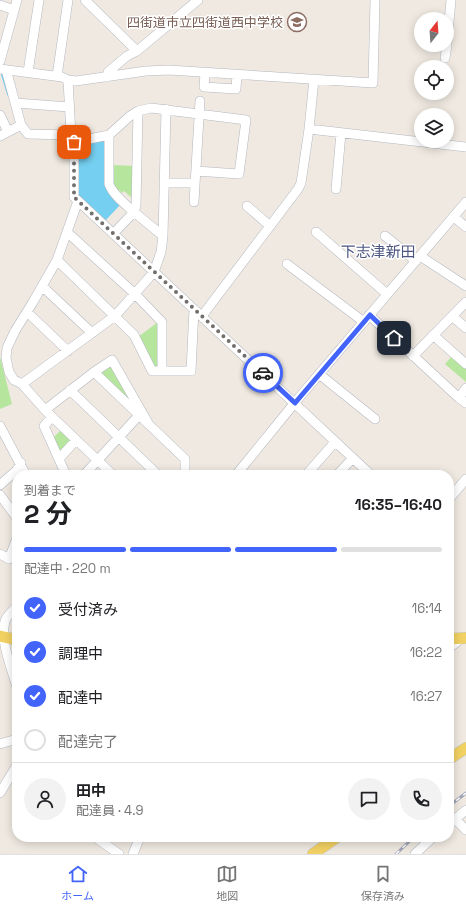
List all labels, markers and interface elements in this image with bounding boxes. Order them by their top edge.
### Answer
school or university icon: 四街道市立四街道西中学校 [286,11,308,33]
north arrow [414,12,454,52]
map controls [414,12,454,148]
place label: 四街道市立四街道西中学校 [127,14,283,31]
button: locate [414,60,454,100]
button: layers [414,108,454,148]
pin [57,125,91,159]
icon: bag [63,131,85,153]
district label: 下志津新田 [340,242,416,261]
pin [377,321,411,355]
icon: home [383,327,405,349]
courier [243,353,283,393]
icon: car [252,362,274,384]
text: 到着まで [24,482,76,499]
text: 16:35–16:40 [355,495,442,514]
text: 2 分 [24,497,72,531]
text: 配達中 · 220 m [24,560,111,577]
icon: check [24,597,46,619]
text: 受付済み [58,600,118,619]
text: 16:14 [412,600,442,617]
icon: check [24,641,46,663]
text: 調理中 [58,644,103,663]
text: 16:22 [410,644,442,661]
icon: check [24,685,46,707]
text: 配達中 [58,688,103,707]
text: 16:27 [410,688,442,705]
text: 配達完了 [58,732,118,751]
button: person [24,778,66,820]
button: chat [348,778,390,820]
button: phone [400,778,442,820]
text: 田中 [76,781,106,800]
text: 配達員 · 4.9 [76,802,143,819]
tab: ホーム [61,863,94,903]
tab: 地図 [216,863,238,903]
tab: 保存済み [361,863,405,903]

